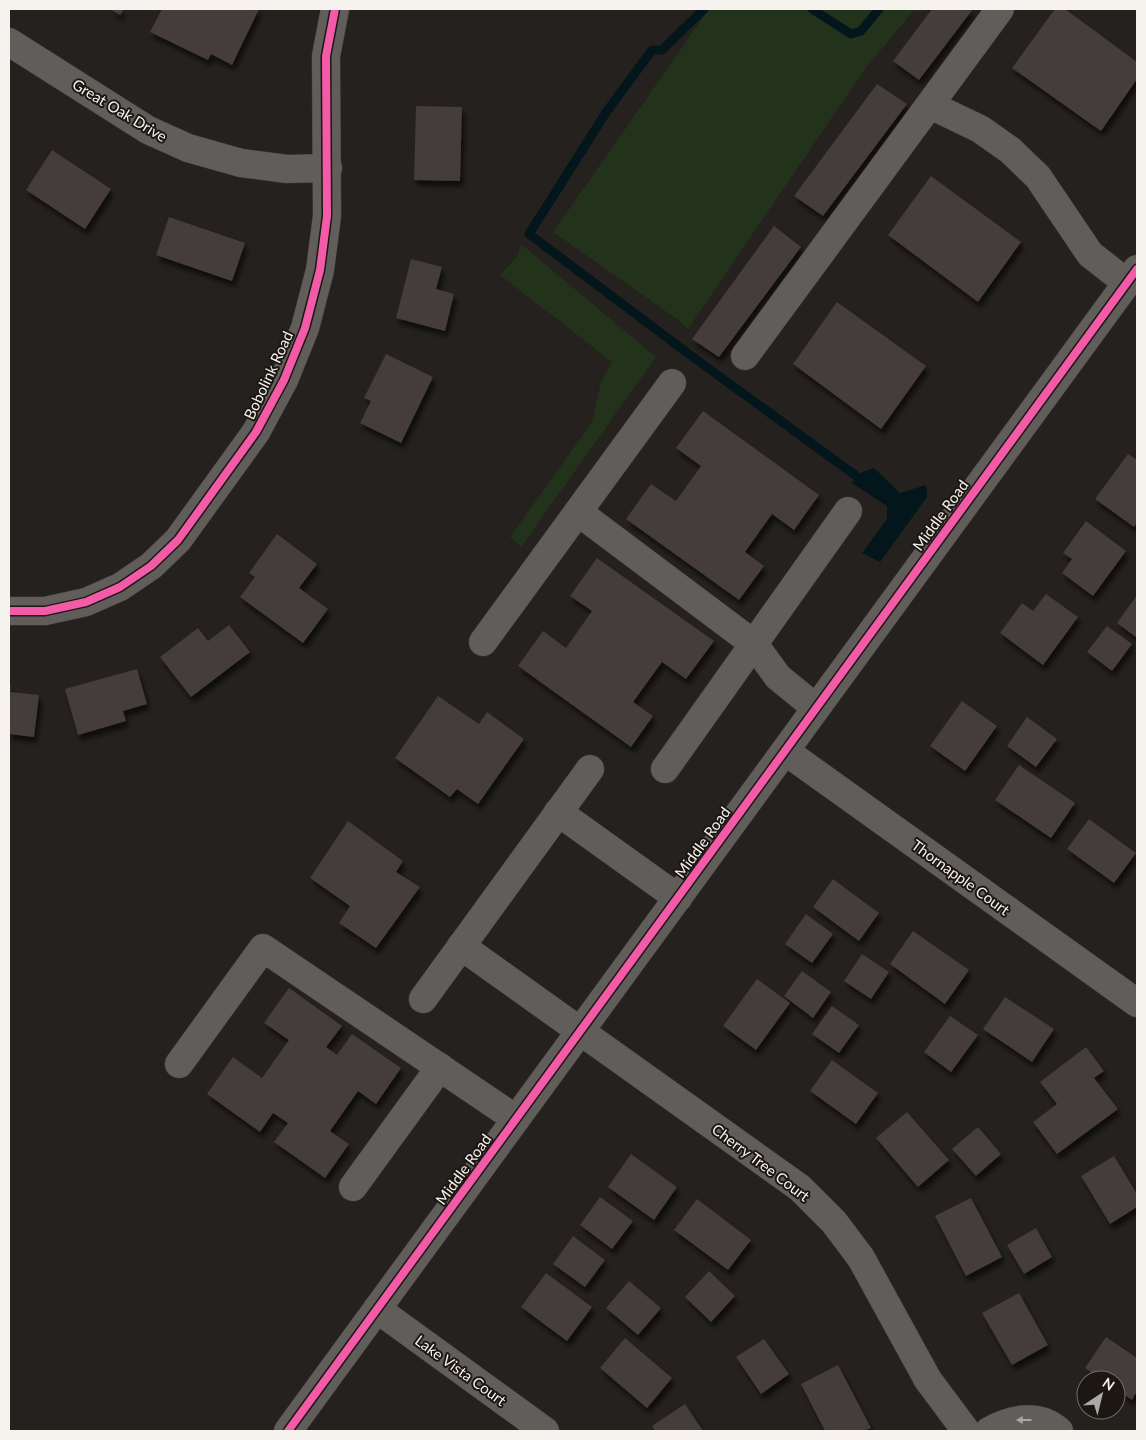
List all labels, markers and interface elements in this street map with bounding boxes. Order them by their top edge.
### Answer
street label: Great Oak Drive [70,75,171,145]
street label: Bobolink Road [240,328,296,422]
street label: Middle Road [908,476,972,554]
street label: Middle Road [670,803,734,881]
street label: Thornapple Court [909,835,1014,919]
street label: Cherry Tree Court [709,1119,814,1205]
street label: Middle Road [431,1130,495,1208]
street label: Lake Vista Court [412,1331,511,1409]
north arrow [1076,1370,1126,1420]
text: N [1099,1374,1118,1394]
one-way arrow [1016,1416,1032,1424]

